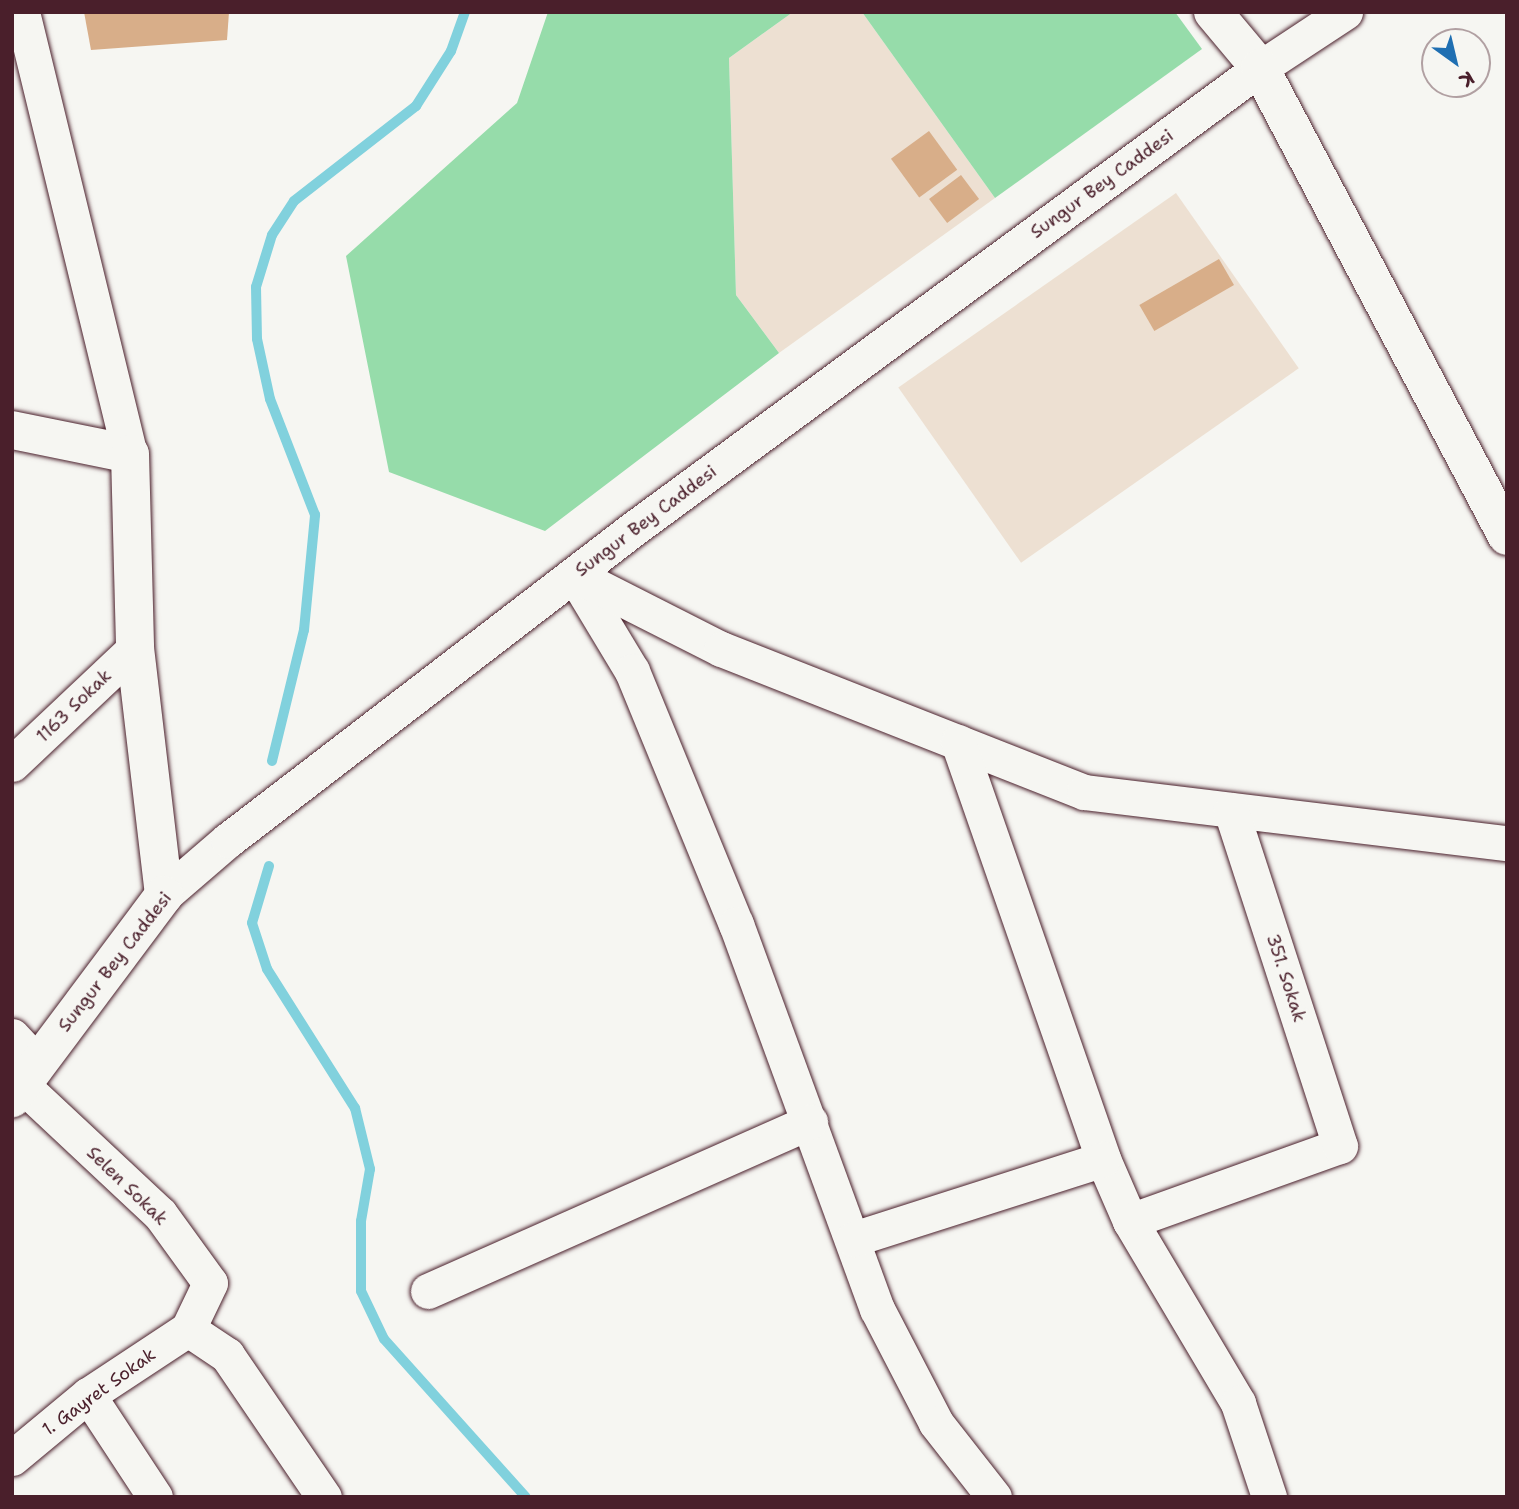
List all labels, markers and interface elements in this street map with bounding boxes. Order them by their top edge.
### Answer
north arrow [1421,28,1491,98]
text: K [1455,65,1479,93]
street label: Sungur Bey Caddesi [1026,125,1178,243]
street label: Sungur Bey Caddesi [571,461,721,581]
street label: 1163 Sokak [32,665,116,747]
street label: Sungur Bey Caddesi [54,888,176,1036]
street label: 351. Sokak [1262,931,1310,1025]
street label: Selen Sokak [82,1142,172,1230]
street label: 1. Gayret Sokak [38,1344,160,1440]

